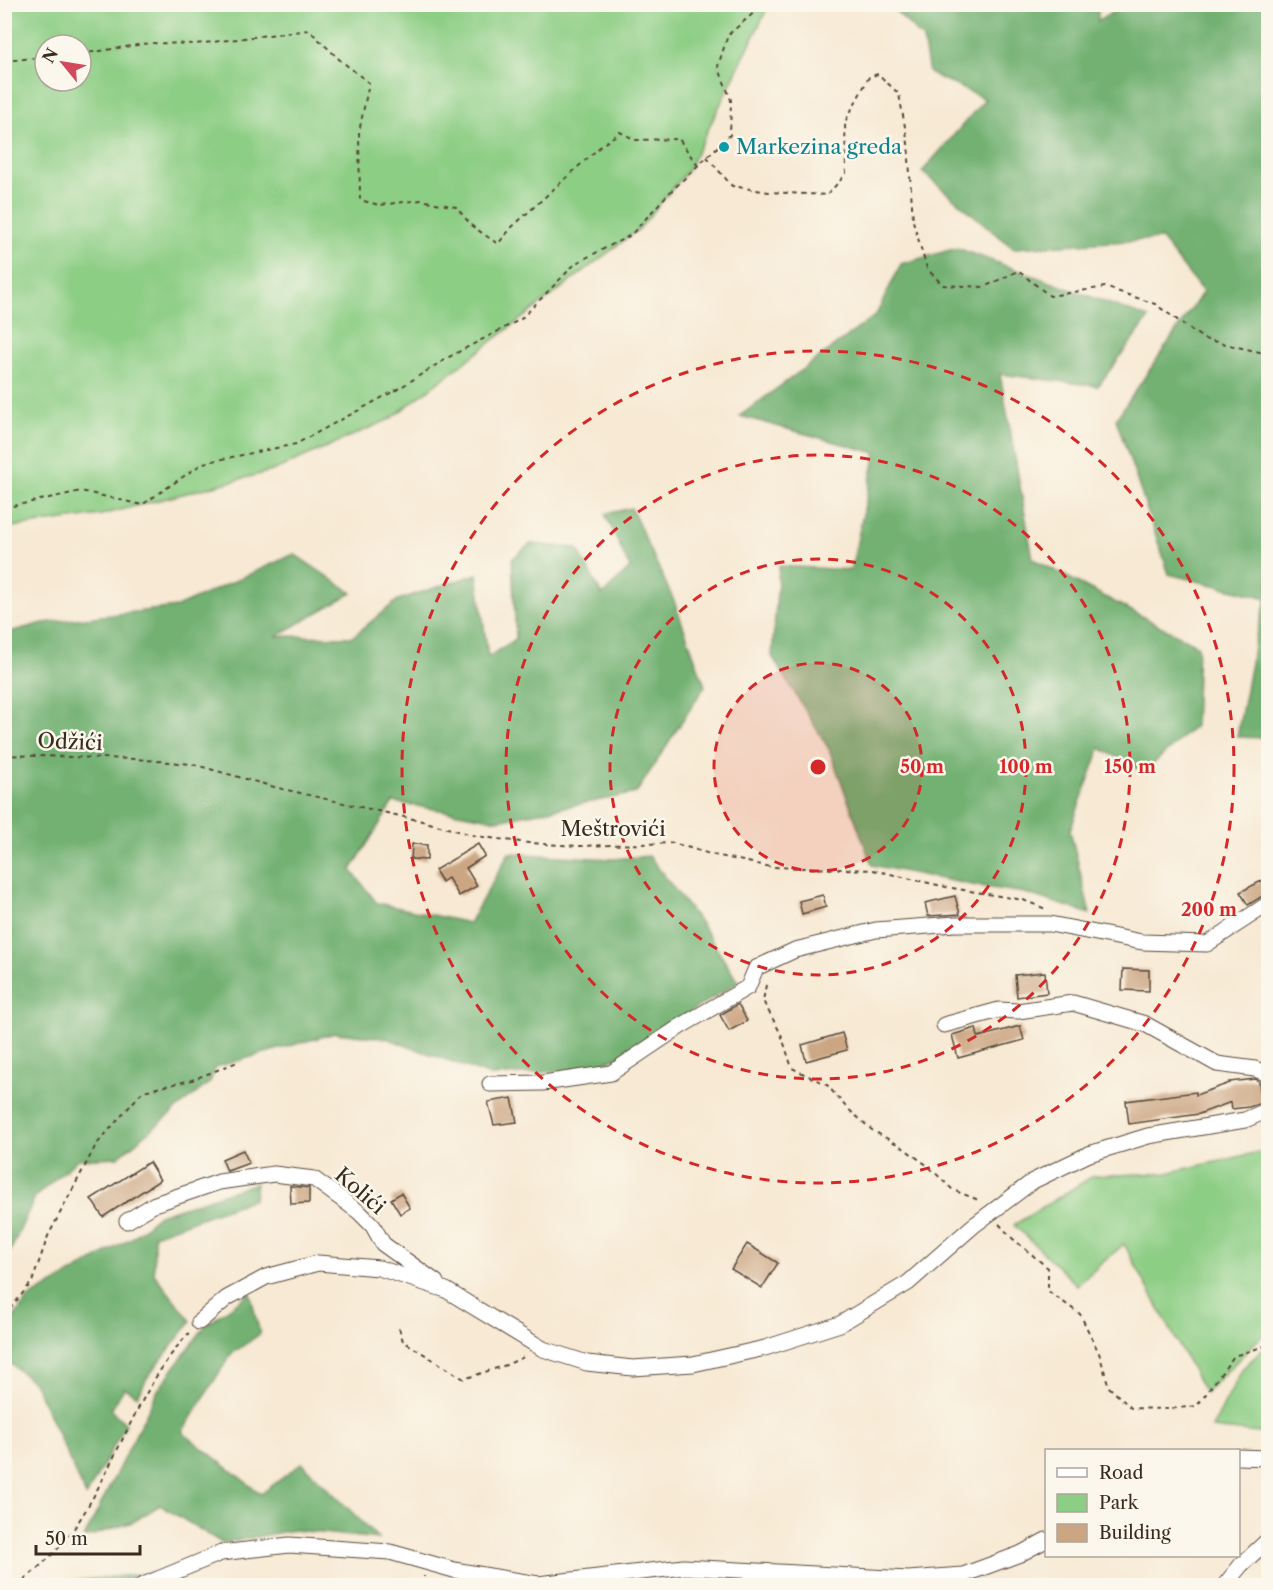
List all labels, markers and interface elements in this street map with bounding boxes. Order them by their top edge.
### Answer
north arrow [33,33,93,93]
text: N [38,44,62,67]
place label: Markezina greda [736,134,903,159]
marker: Markezina greda [717,140,731,154]
street label: Odžići [37,728,103,755]
text: 50 m [900,756,944,778]
text: 100 m [999,756,1053,778]
text: 150 m [1104,756,1156,778]
centre of rings [808,757,828,777]
street label: Meštrovići [560,816,666,841]
text: 200 m [1181,899,1237,921]
street label: Kolići [330,1162,391,1219]
legend [1045,1449,1240,1557]
text: Road [1099,1462,1144,1484]
text: Park [1099,1492,1140,1514]
scale bar [36,1518,140,1556]
text: Building [1099,1522,1171,1544]
text: 50 m [45,1528,88,1550]

